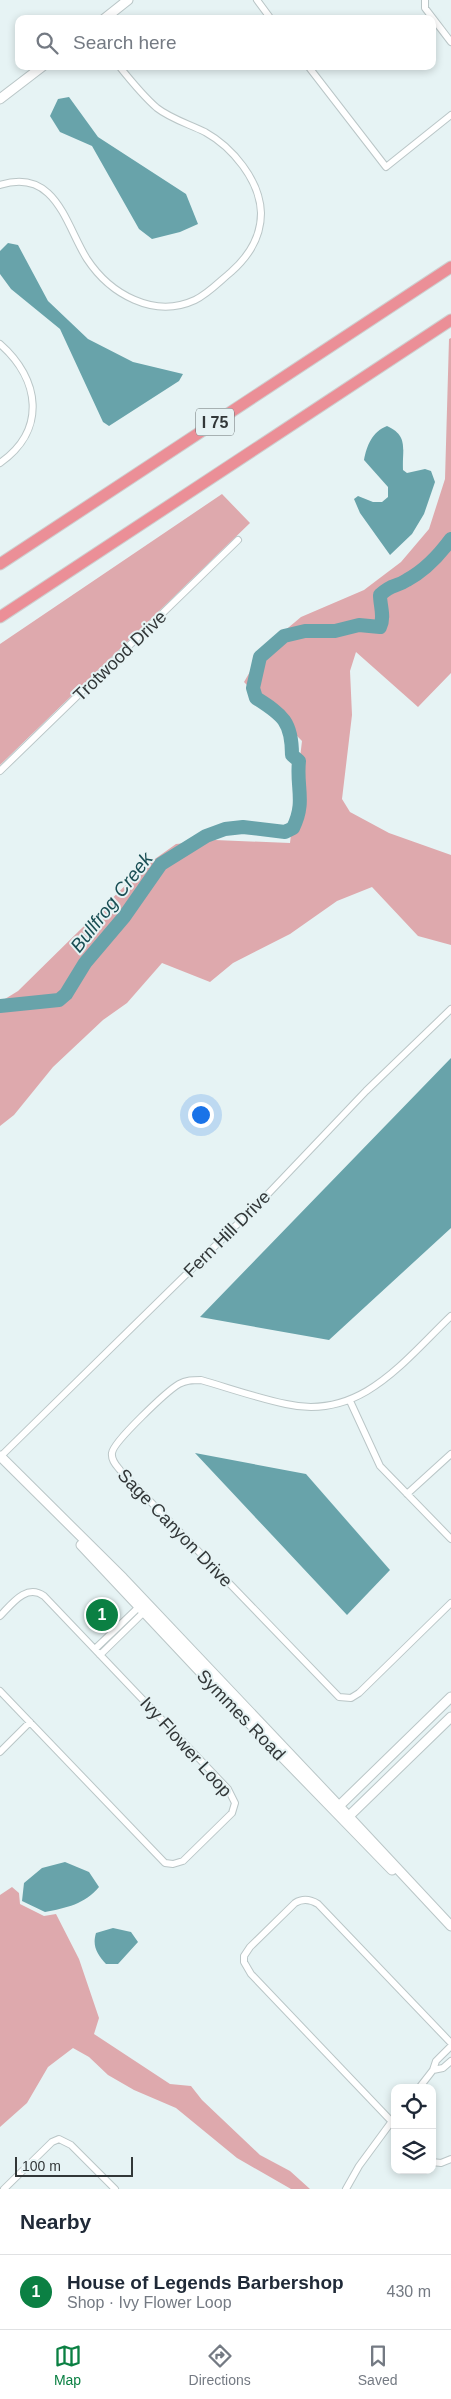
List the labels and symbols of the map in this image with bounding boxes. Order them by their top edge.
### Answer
road number: I 75 [196,408,234,436]
street label: Trotwood Drive [69,607,171,705]
water label: Bullfrog Creek [66,847,158,956]
your location [188,1102,214,1128]
street label: Fern Hill Drive [180,1187,274,1281]
street label: Sage Canyon Drive [114,1465,236,1591]
pin: 1 [86,1596,118,1634]
street label: Symmes Road [193,1666,289,1764]
street label: Ivy Flower Loop [136,1693,236,1801]
scale bar [15,2154,132,2177]

